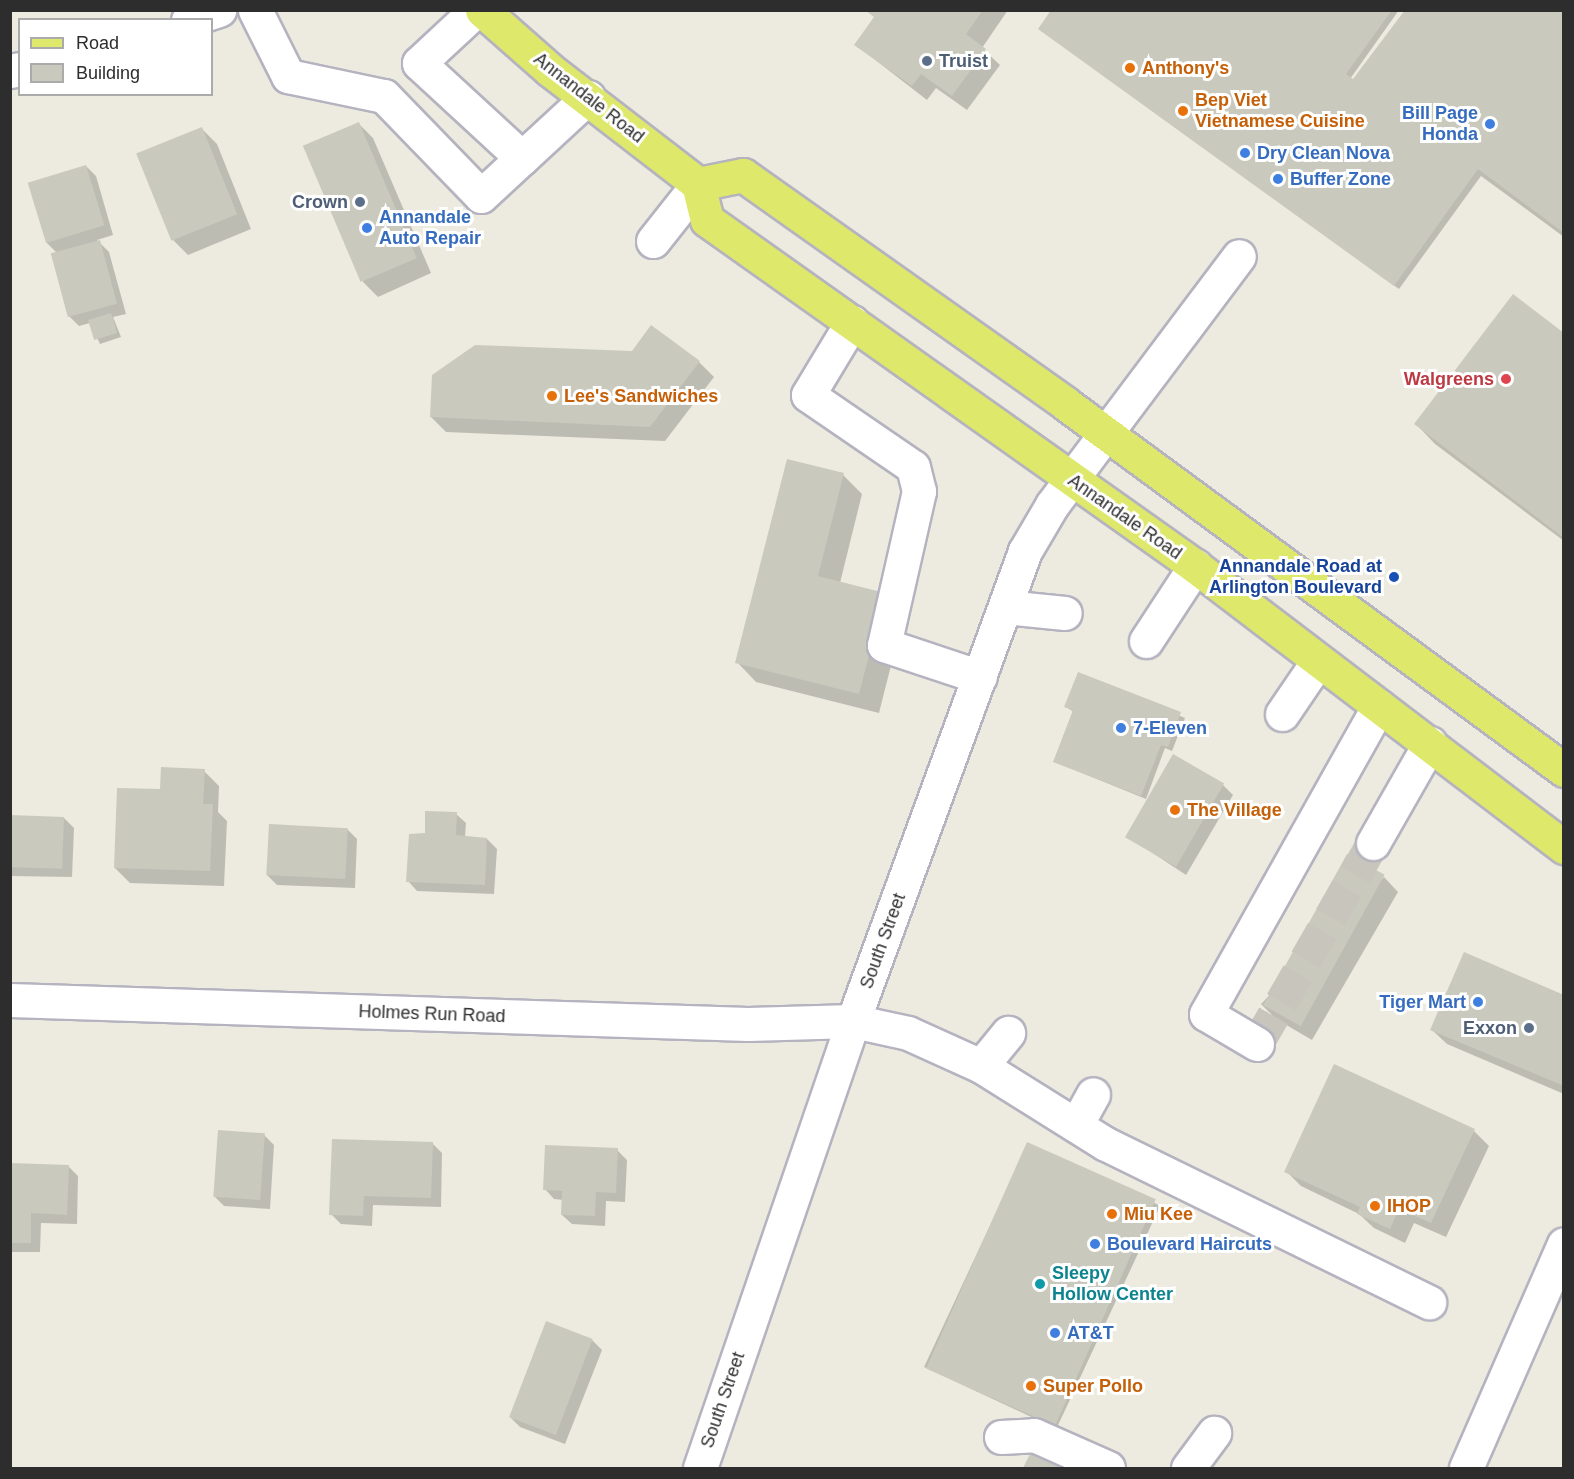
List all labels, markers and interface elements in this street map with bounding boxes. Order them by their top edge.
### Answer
legend [18,18,213,96]
text: Road [76,33,119,53]
street label: Annandale Road [530,48,648,148]
place label: Truist [939,50,988,72]
marker: Truist [920,54,934,68]
place label: Anthony's [1142,57,1229,79]
marker: Anthony's [1123,61,1137,75]
text: Building [76,63,140,83]
place label: Bep Viet Vietnamese Cuisine [1195,90,1365,132]
place label: Bill Page Honda [1402,103,1478,146]
marker: Bep Viet Vietnamese Cuisine [1176,104,1190,118]
marker: Bill Page Honda [1483,117,1497,131]
place label: Dry Clean Nova [1257,142,1390,164]
marker: Dry Clean Nova [1238,146,1252,160]
place label: Buffer Zone [1290,168,1391,190]
marker: Buffer Zone [1271,172,1285,186]
place label: Crown [292,191,348,213]
marker: Crown [353,195,367,209]
place label: Annandale Auto Repair [379,207,481,250]
marker: Annandale Auto Repair [360,221,374,235]
place label: Walgreens [1404,368,1494,390]
marker: Walgreens [1499,372,1513,386]
place label: Lee's Sandwiches [564,385,718,407]
marker: Lee's Sandwiches [545,389,559,403]
street label: Annandale Road [1064,470,1186,564]
place label: Annandale Road at Arlington Boulevard [1209,556,1382,598]
marker: Annandale Road at Arlington Boulevard [1387,570,1401,584]
place label: 7-Eleven [1133,717,1207,739]
marker: 7-Eleven [1114,721,1128,735]
place label: The Village [1187,799,1282,821]
marker: The Village [1168,803,1182,817]
street label: South Street [856,890,910,992]
place label: Tiger Mart [1379,991,1466,1013]
marker: Tiger Mart [1471,995,1485,1009]
street label: Holmes Run Road [358,1001,506,1027]
place label: Exxon [1463,1017,1517,1039]
marker: Exxon [1522,1021,1536,1035]
place label: IHOP [1387,1195,1431,1217]
marker: IHOP [1368,1199,1382,1213]
place label: Miu Kee [1124,1203,1193,1225]
marker: Miu Kee [1105,1207,1119,1221]
place label: Boulevard Haircuts [1107,1233,1272,1255]
marker: Boulevard Haircuts [1088,1237,1102,1251]
place label: Sleepy Hollow Center [1052,1263,1173,1306]
marker: Sleepy Hollow Center [1033,1277,1047,1291]
place label: AT&T [1067,1322,1114,1344]
marker: AT&T [1048,1326,1062,1340]
street label: South Street [696,1349,750,1451]
place label: Super Pollo [1043,1375,1143,1397]
marker: Super Pollo [1024,1379,1038,1393]

